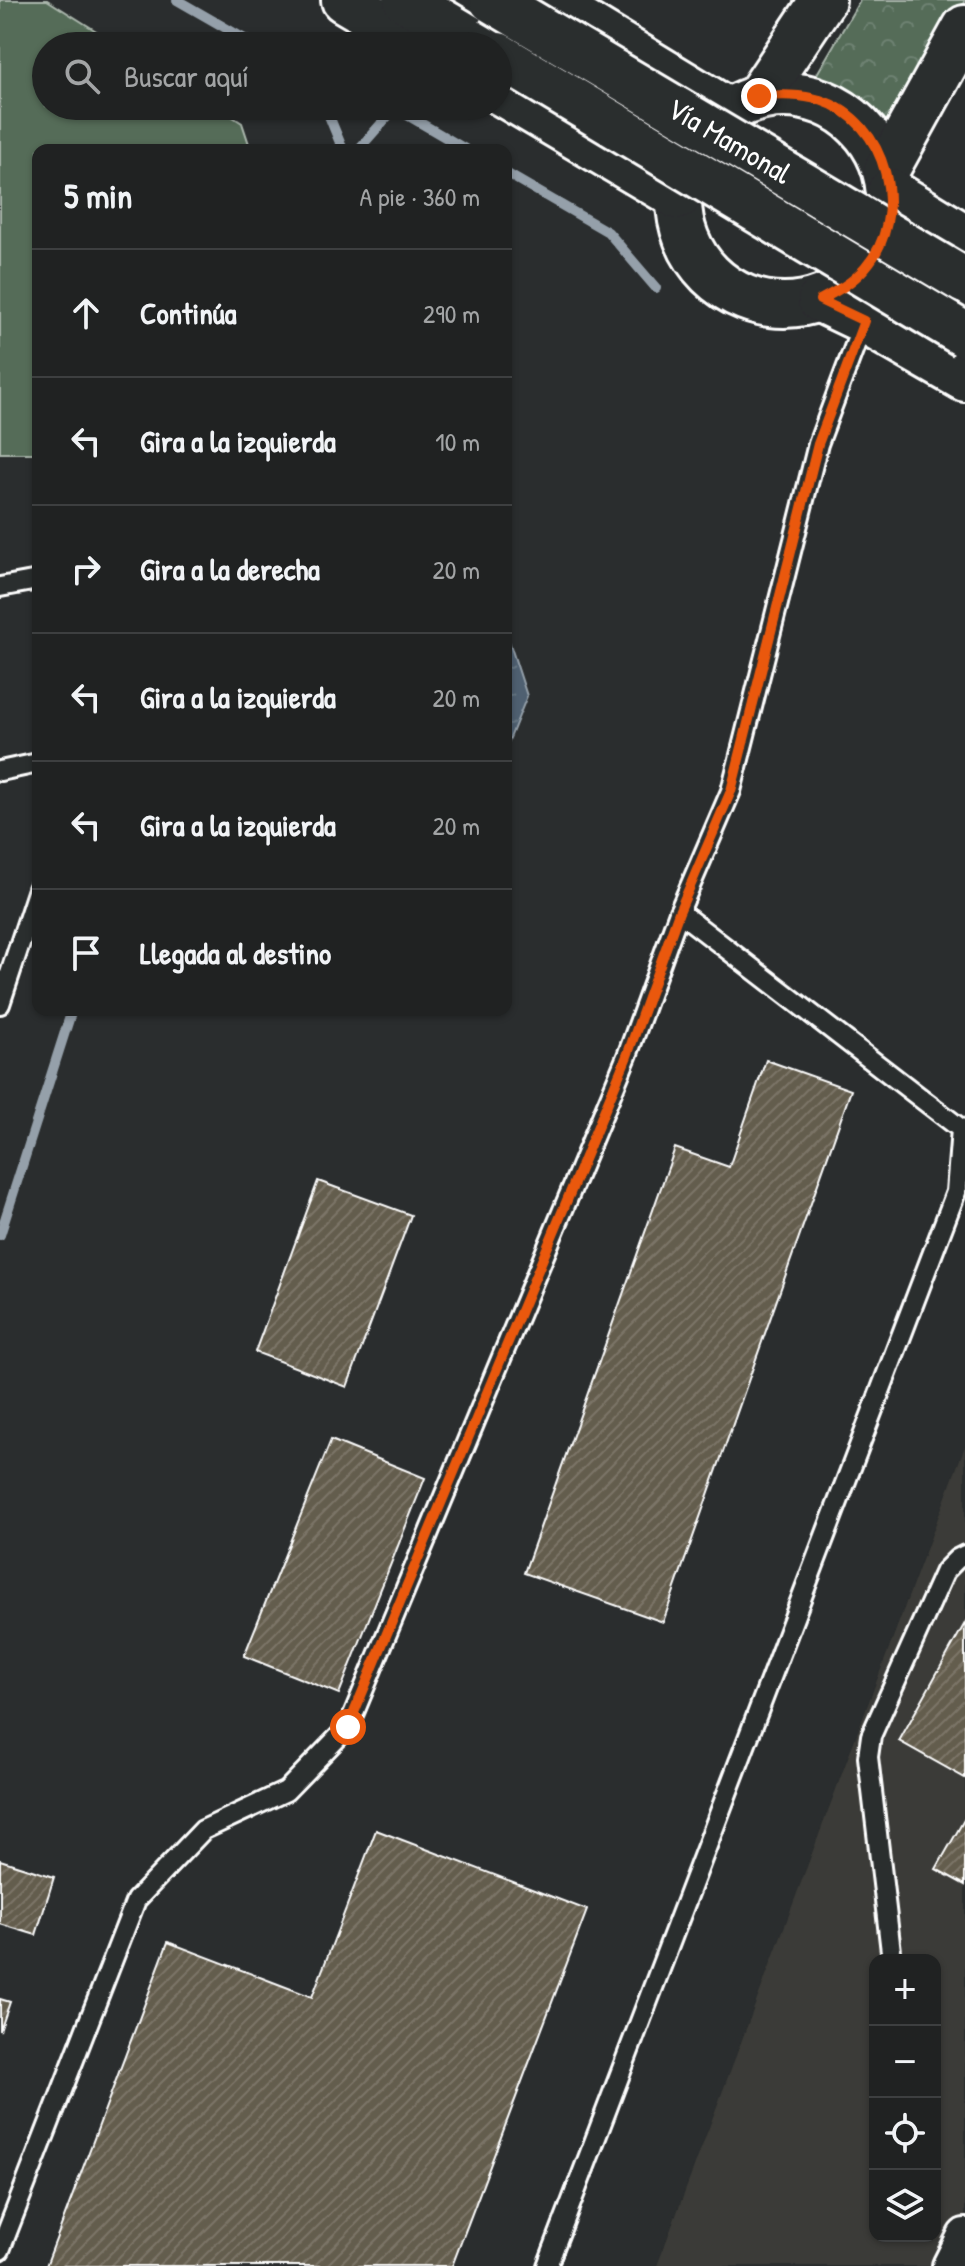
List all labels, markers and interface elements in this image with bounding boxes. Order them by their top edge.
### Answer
search box [32,32,512,120]
icon: search [60,54,104,98]
text: Buscar aquí [124,56,249,96]
route end [741,78,777,114]
street label: Vía Mamonal [660,88,799,192]
text: 5 min [64,173,132,219]
text: A pie · 360 m [360,179,480,214]
icon: ahead [64,291,108,335]
text: Continúa [140,293,236,333]
text: 290 m [423,296,480,331]
icon: left [64,419,108,463]
text: Gira a la izquierda [140,421,336,461]
text: 10 m [435,424,480,459]
icon: right [64,547,108,591]
text: Gira a la derecha [140,549,320,589]
text: 20 m [433,552,480,587]
icon: left [64,675,108,719]
text: Gira a la izquierda [140,677,336,717]
text: 20 m [433,680,480,715]
icon: left [64,803,108,847]
text: Gira a la izquierda [140,805,336,845]
text: 20 m [433,808,480,843]
icon: arrive [64,931,108,975]
text: Llegada al destino [140,933,331,973]
route start [330,1709,366,1745]
map controls [869,1954,941,2242]
button: + [869,1954,941,2026]
button: − [869,2026,941,2098]
button: locate [869,2098,941,2170]
button: layers [869,2170,941,2242]

